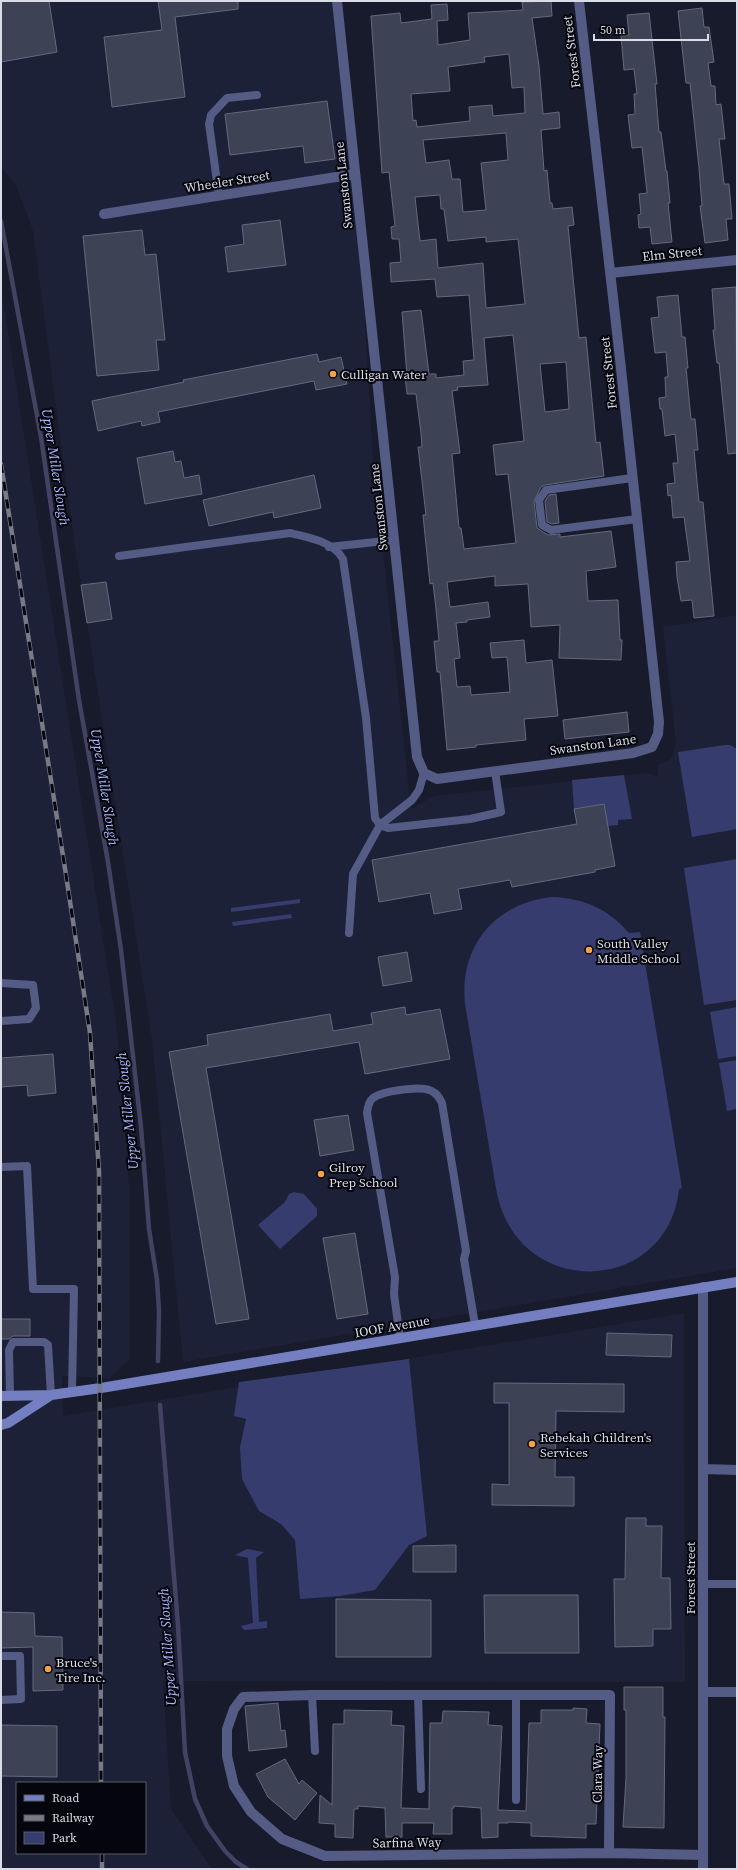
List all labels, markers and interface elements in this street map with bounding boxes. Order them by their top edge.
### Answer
street label: Forest Street [559,14,584,89]
scale bar [594,16,708,42]
text: 50 m [600,22,626,38]
street label: Swanston Lane [330,140,357,229]
street label: Wheeler Street [183,166,272,197]
street label: Elm Street [641,242,704,265]
street label: Forest Street [596,335,621,410]
place label: Culligan Water [341,366,427,383]
marker: Culligan Water [328,369,338,379]
water label: Upper Miller Slough [37,407,75,527]
street label: Swanston Lane [365,462,392,551]
water label: Upper Miller Slough [86,727,124,847]
street label: Swanston Lane [549,730,638,759]
place label: South Valley Middle School [597,935,680,967]
marker: South Valley Middle School [584,945,594,955]
water label: Upper Miller Slough [111,1051,143,1171]
place label: Gilroy Prep School [329,1159,398,1191]
marker: Gilroy Prep School [316,1169,326,1179]
street label: IOOF Avenue [353,1311,431,1341]
place label: Rebekah Children's Services [540,1429,652,1461]
marker: Rebekah Children's Services [527,1439,537,1449]
street label: Forest Street [682,1541,699,1614]
water label: Upper Miller Slough [153,1587,181,1707]
place label: Bruce's Tire Inc. [56,1654,106,1686]
marker: Bruce's Tire Inc. [43,1664,53,1674]
street label: Clara Way [588,1745,607,1803]
legend [16,1782,146,1854]
text: Road [52,1790,79,1806]
text: Railway [52,1810,95,1826]
text: Park [52,1830,77,1846]
street label: Sarfina Way [373,1833,442,1852]

